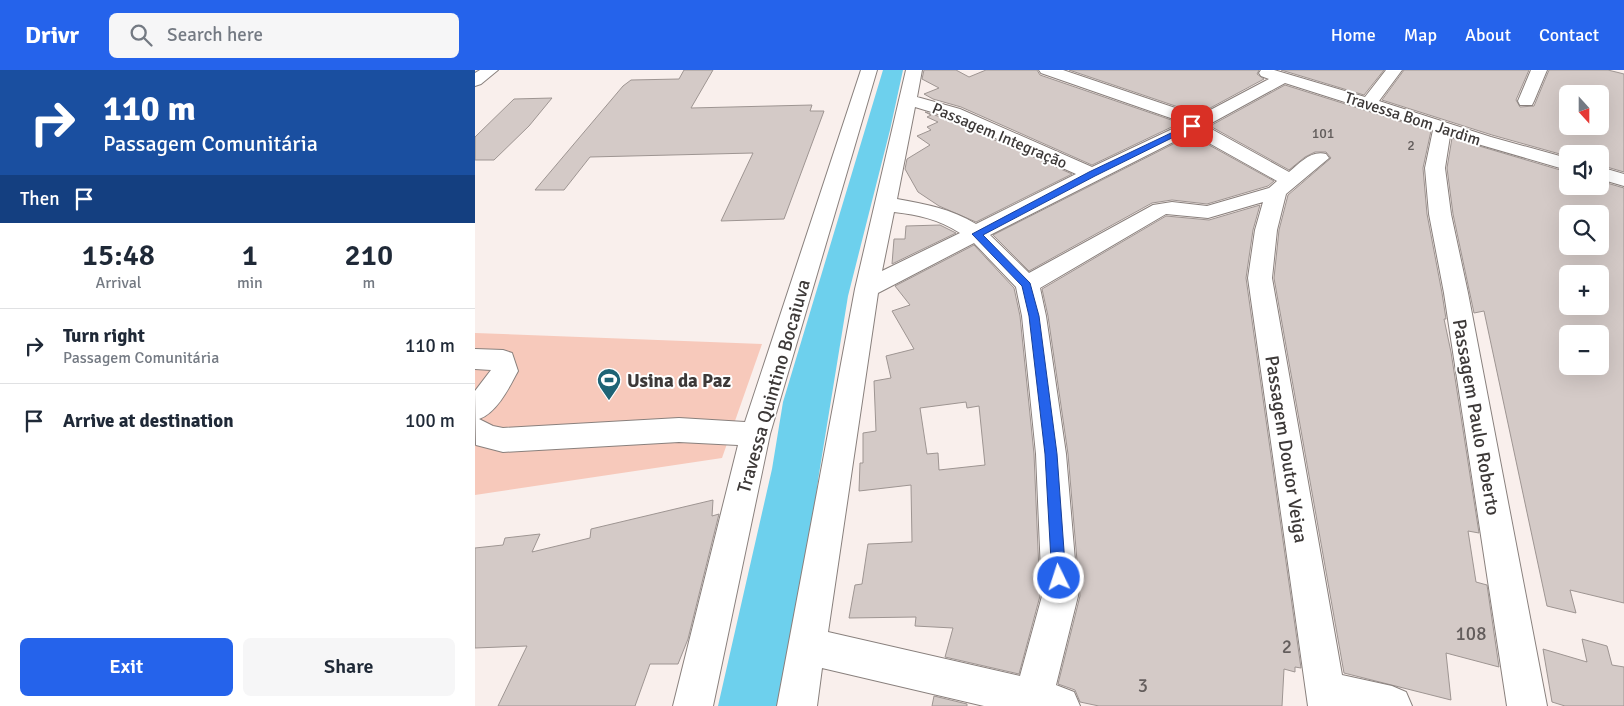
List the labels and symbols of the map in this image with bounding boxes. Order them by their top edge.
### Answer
north arrow [1559,85,1609,135]
street label: Travessa Bom Jardim [1342,88,1483,150]
street label: Passagem Integração [929,98,1070,173]
pin [1171,105,1213,147]
house number: 101 [1312,125,1334,142]
house number: 2 [1407,137,1415,154]
street label: Travessa Quintino Bocaiuva [732,277,816,496]
street label: Passagem Paulo Roberto [1447,317,1505,517]
street label: Passagem Doutor Veiga [1259,354,1313,545]
sports icon: Usina da Paz [596,367,622,401]
place label: Usina da Paz [627,369,732,393]
position arrow [1032,551,1084,603]
house number: 108 [1456,622,1486,646]
house number: 2 [1282,635,1292,659]
house number: 3 [1138,674,1148,698]

